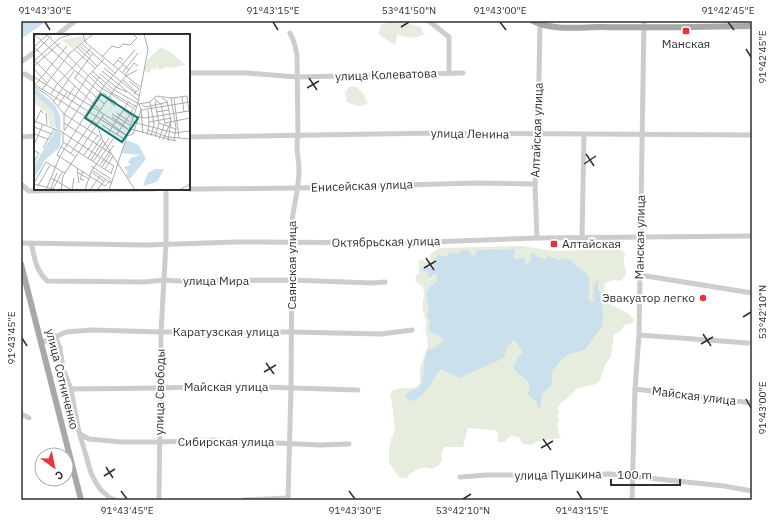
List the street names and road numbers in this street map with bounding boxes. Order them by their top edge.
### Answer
street label: улица Колеватова [335,65,438,84]
street label: Алтайская улица [527,82,546,178]
street label: улица Ленина [431,125,510,142]
street label: Енисейская улица [311,176,414,195]
street label: Манская улица [631,194,648,279]
street label: Саянская улица [284,220,299,309]
street label: Октябрьская улица [332,233,441,250]
street label: улица Мира [183,273,250,288]
street label: Каратузская улица [173,324,280,339]
street label: улица Сотниченко [43,327,82,431]
street label: улица Свободы [151,349,168,435]
street label: Майская улица [184,379,269,394]
street label: Майская улица [651,383,738,408]
street label: Сибирская улица [178,434,275,449]
street label: улица Пушкина [514,466,602,483]

